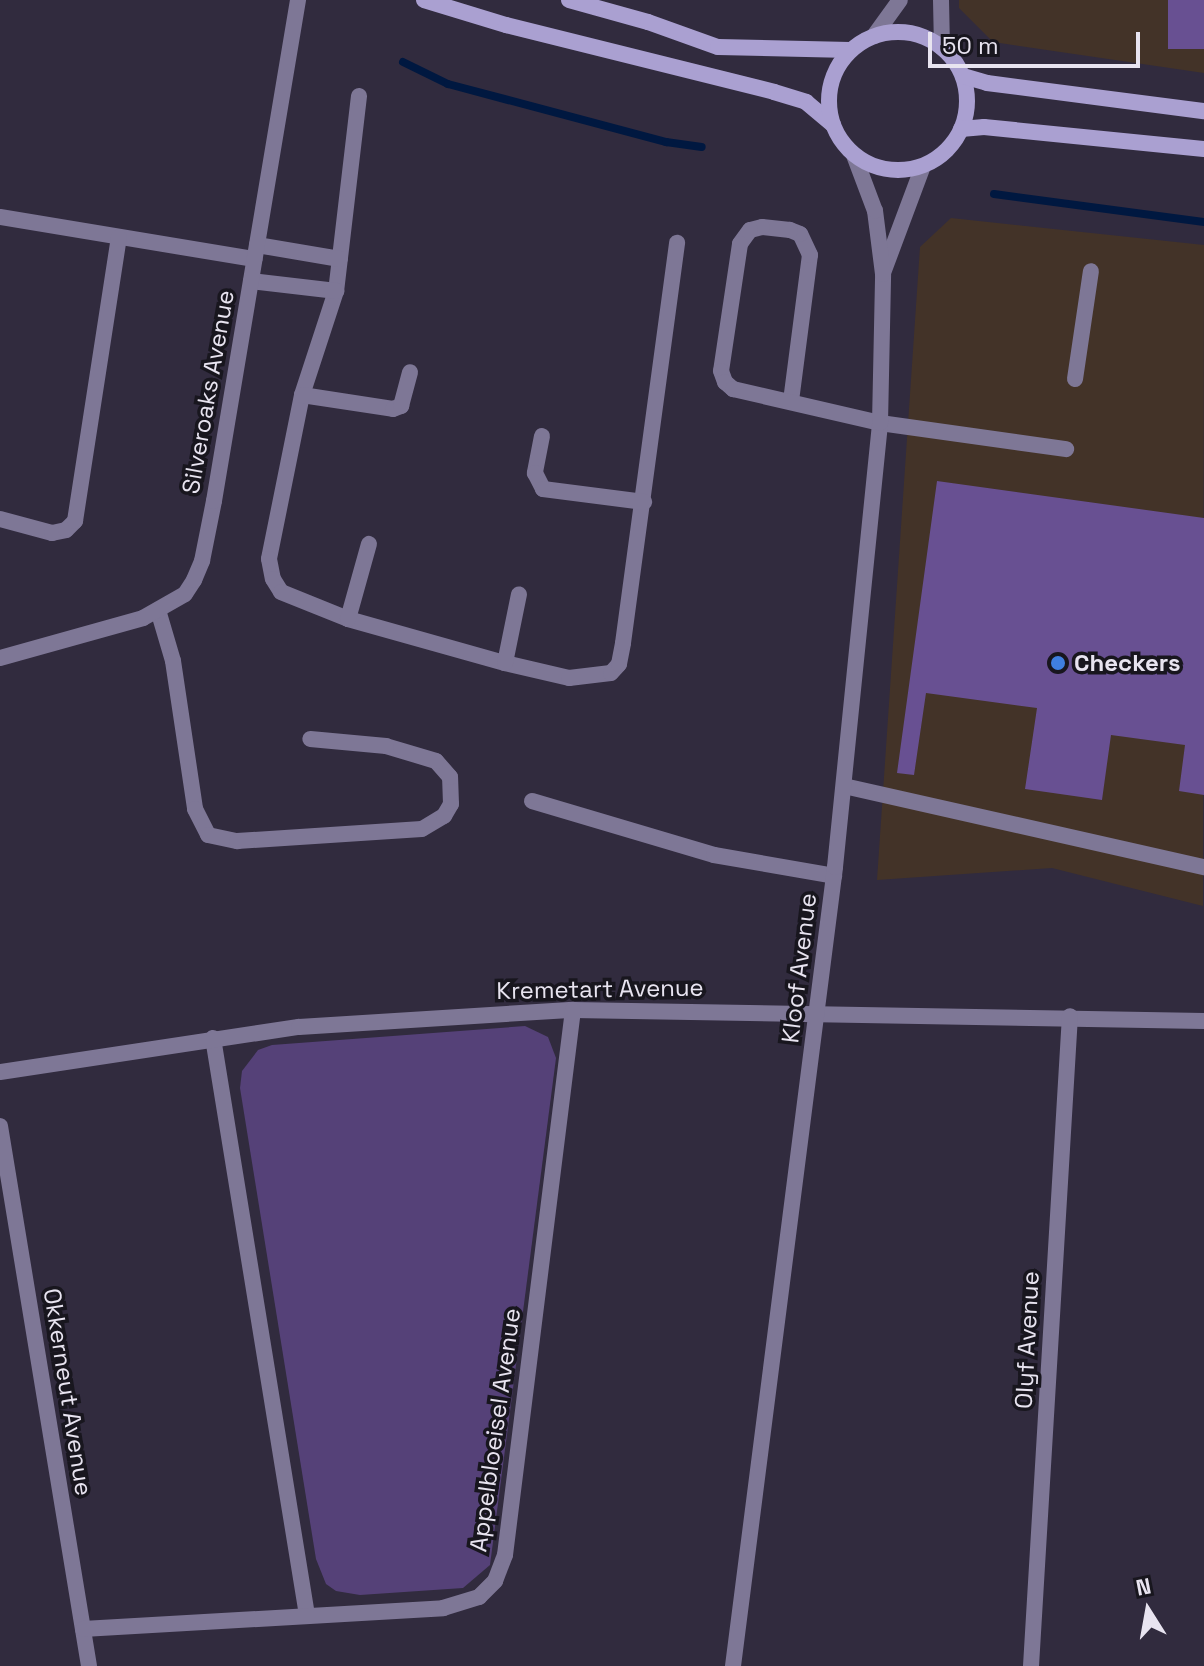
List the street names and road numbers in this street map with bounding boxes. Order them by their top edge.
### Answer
street label: Silveroaks Avenue [176,288,240,496]
street label: Kloof Avenue [775,891,823,1045]
street label: Kremetart Avenue [496,973,704,1005]
street label: Olyf Avenue [1009,1270,1045,1410]
street label: Okkerneut Avenue [37,1286,99,1498]
street label: Appelbloeisel Avenue [464,1306,526,1554]

